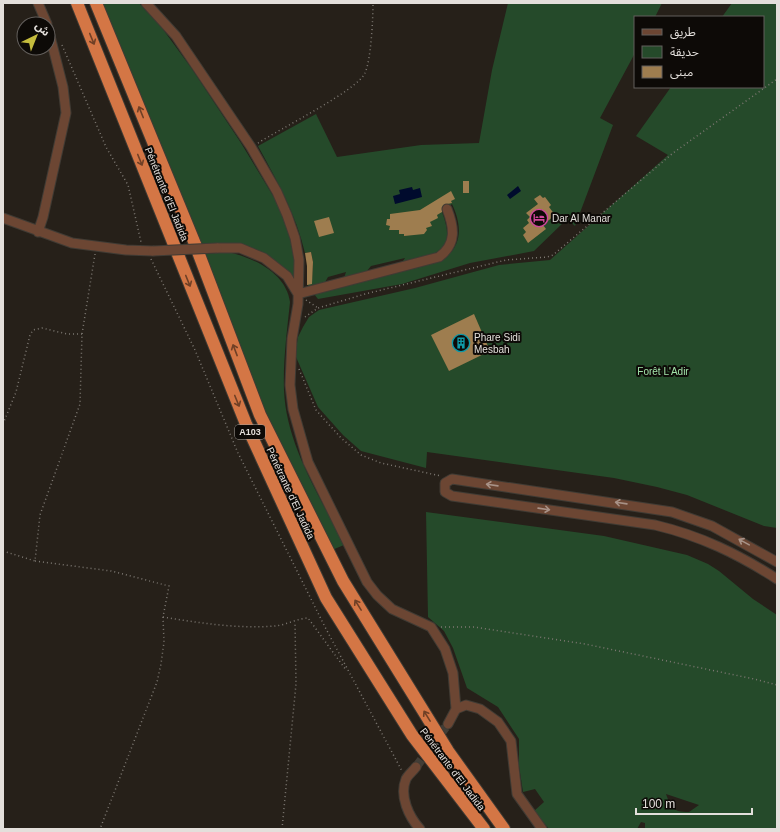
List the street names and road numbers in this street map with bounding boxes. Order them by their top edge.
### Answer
street label: Pénétrante d'El Jadida [143,146,191,243]
road number: A103 [235,425,265,439]
street label: Pénétrante d'El Jadida [264,445,317,541]
street label: Pénétrante d'El Jadida [418,726,487,813]

